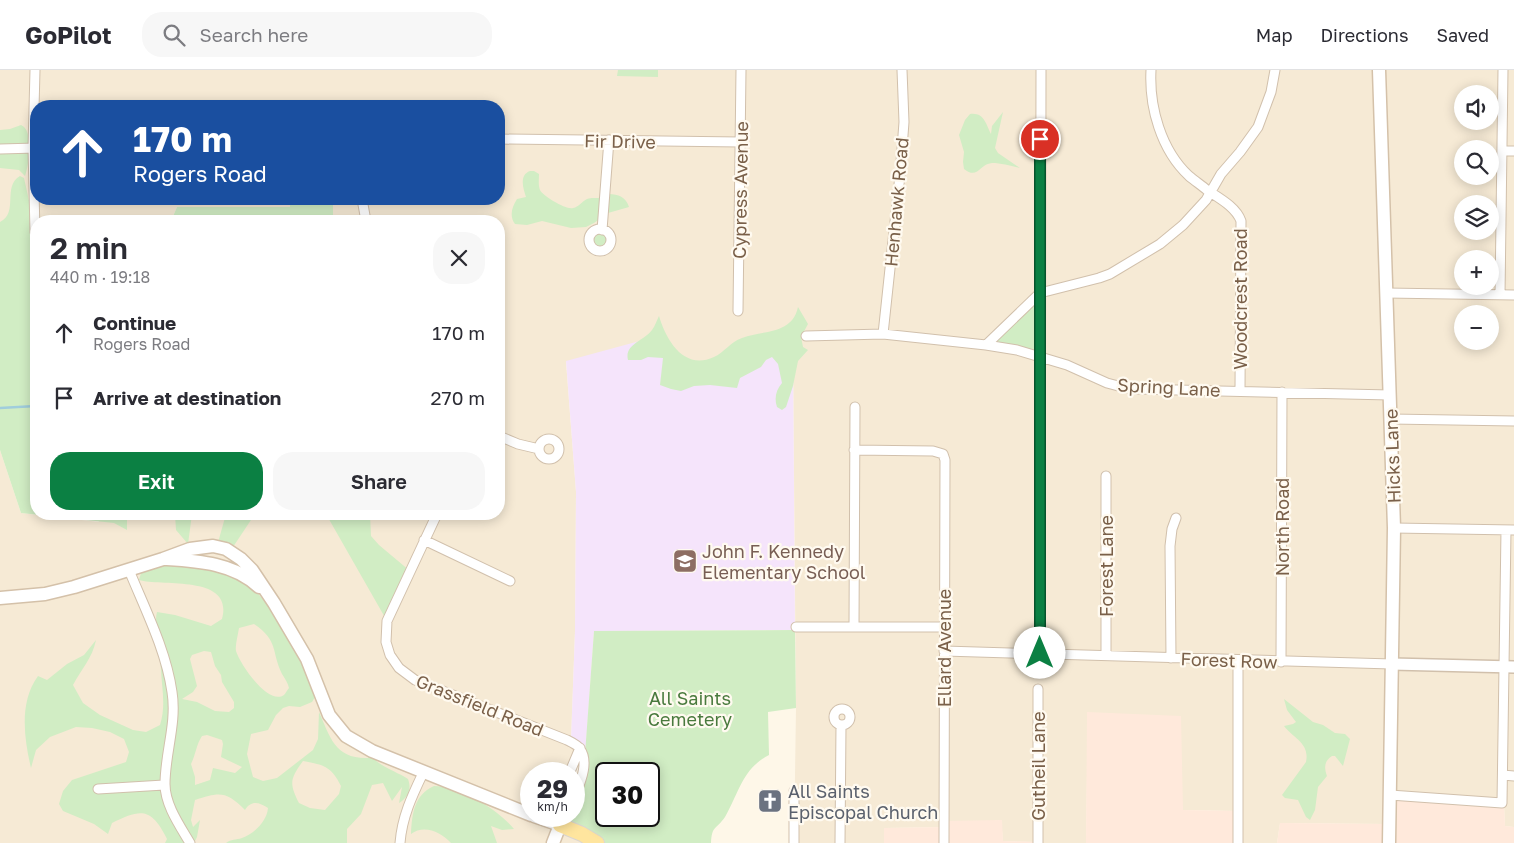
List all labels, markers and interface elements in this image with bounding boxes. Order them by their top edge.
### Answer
search box [142,12,492,57]
text: GoPilot [25,20,112,49]
icon: search [160,21,188,49]
text: Search here [200,23,308,46]
text: Map [1256,24,1292,46]
text: Directions [1320,24,1408,46]
text: Saved [1436,24,1489,46]
map controls [1454,85,1499,350]
button: sound [1454,85,1499,130]
text: 170 m [133,118,232,160]
pin [1019,118,1061,160]
icon: ahead [50,120,115,185]
street label: Cypress Avenue [728,121,752,259]
icon: arrive [1026,125,1054,153]
street label: Fir Drive [584,129,656,153]
street label: Henhawk Road [879,136,913,268]
button: search [1454,140,1499,185]
text: Rogers Road [133,160,267,187]
button: layers [1454,195,1499,240]
street label: Woodcrest Road [1229,228,1251,370]
text: 2 min [50,230,128,266]
button: close [433,232,485,284]
button: + [1454,250,1499,295]
text: 440 m · 19:18 [50,267,150,287]
button: − [1454,305,1499,350]
text: Continue [93,311,176,334]
icon: ahead [50,319,78,347]
text: 170 m [432,321,485,344]
text: Rogers Road [93,334,190,354]
street label: Spring Lane [1117,373,1221,401]
icon: arrive [50,384,78,412]
text: Arrive at destination [93,386,281,409]
text: 270 m [431,386,485,409]
street label: Hicks Lane [1379,408,1405,504]
button: Exit [50,452,263,510]
button: Share [273,452,485,510]
street label: North Road [1271,478,1293,576]
street label: Forest Lane [1095,515,1117,617]
place label: John F. Kennedy Elementary School [702,540,866,583]
school or university icon: John F. Kennedy Elementary School [672,548,698,574]
street label: Ellard Avenue [933,589,955,707]
position arrow [1013,626,1065,678]
street label: Forest Row [1180,647,1278,673]
street label: Grassfield Road [413,669,547,741]
park label: All Saints Cemetery [648,687,732,730]
street label: Gutheil Lane [1027,711,1049,821]
speed limit sign: 30 [595,762,660,827]
text: 29 [537,773,568,804]
place label: All Saints Episcopal Church [788,780,938,823]
church icon: All Saints Episcopal Church [757,788,783,814]
text: km/h [537,799,568,814]

